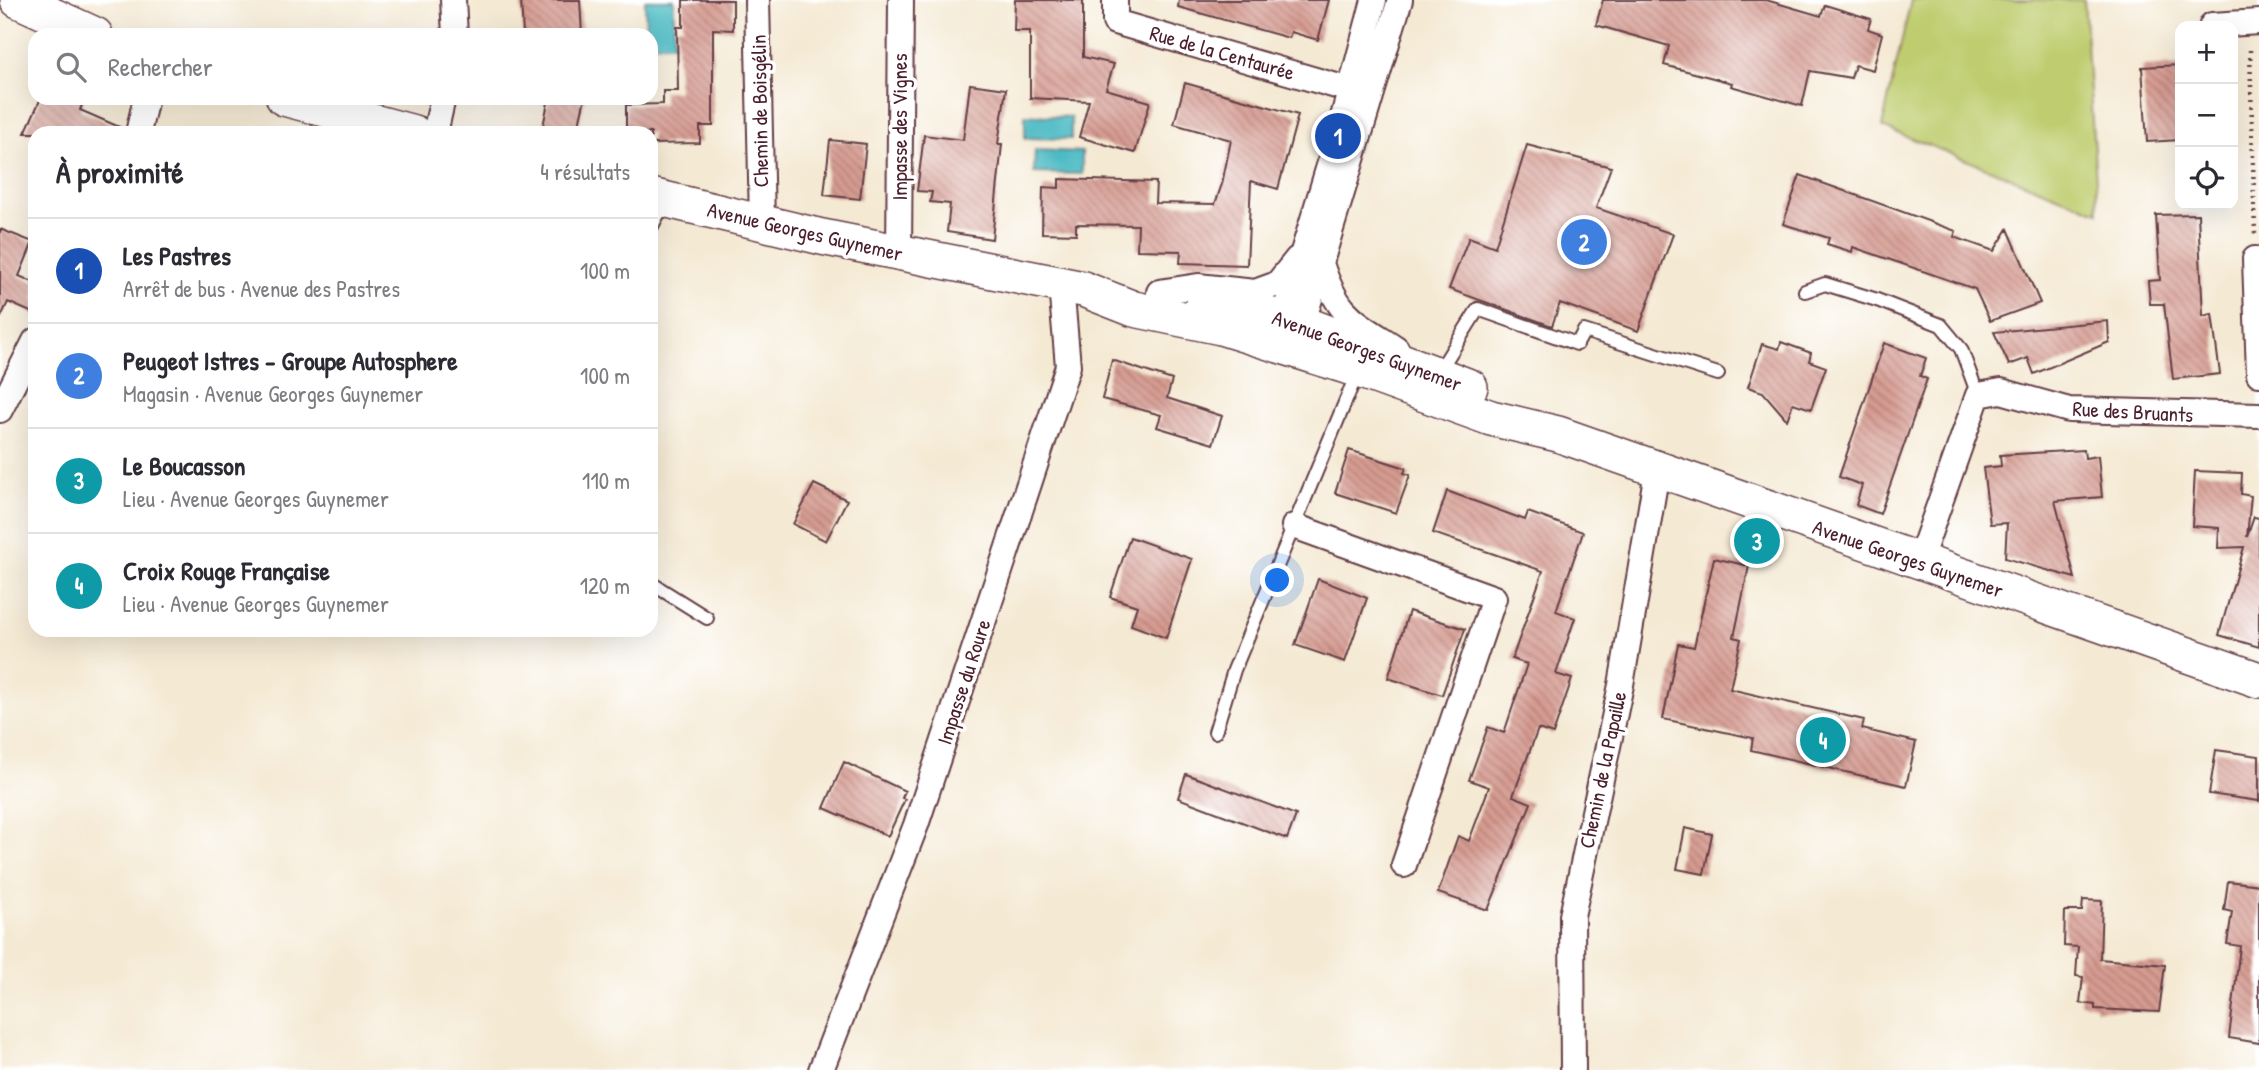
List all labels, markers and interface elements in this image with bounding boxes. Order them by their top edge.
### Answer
street label: Rue de la Centaurée [1146,18,1298,87]
map controls [2175,21,2238,210]
button: + [2175,21,2238,84]
search box [28,28,658,105]
street label: Chemin de Boisgélin [744,34,775,188]
icon: search [52,48,90,86]
text: Rechercher [108,49,213,84]
street label: Impasse des Vignes [885,53,914,201]
button: − [2175,84,2238,147]
pin: 1 [1315,110,1361,162]
button: locate [2175,147,2238,210]
text: À proximité [56,152,184,192]
text: 4 résultats [540,156,630,187]
street label: Avenue Georges Guynemer [705,195,906,268]
pin: 2 [1561,216,1607,268]
text: Les Pastres [123,238,231,273]
text: 1 [75,255,83,286]
text: 100 m [580,255,630,286]
text: Arrêt de bus · Avenue des Pastres [123,273,400,304]
street label: Avenue Georges Guynemer [1268,303,1466,398]
text: Peugeot Istres - Groupe Autosphere [123,343,458,378]
text: 2 [74,360,84,391]
text: 100 m [580,360,630,391]
text: Magasin · Avenue Georges Guynemer [123,378,423,409]
street label: Rue des Bruants [2072,394,2194,429]
text: Le Boucasson [123,448,246,483]
text: 3 [74,465,84,496]
text: 110 m [582,465,630,496]
text: Lieu · Avenue Georges Guynemer [123,483,389,514]
street label: Avenue Georges Guynemer [1809,512,2007,605]
pin: 3 [1734,515,1780,567]
text: Croix Rouge Française [123,553,330,588]
your location [1260,563,1294,597]
text: 4 [75,570,83,601]
text: 120 m [580,570,630,601]
text: Lieu · Avenue Georges Guynemer [123,588,389,619]
street label: Impasse du Roure [930,616,997,748]
street label: Chemin de la Papaille [1572,689,1633,851]
pin: 4 [1800,714,1846,766]

